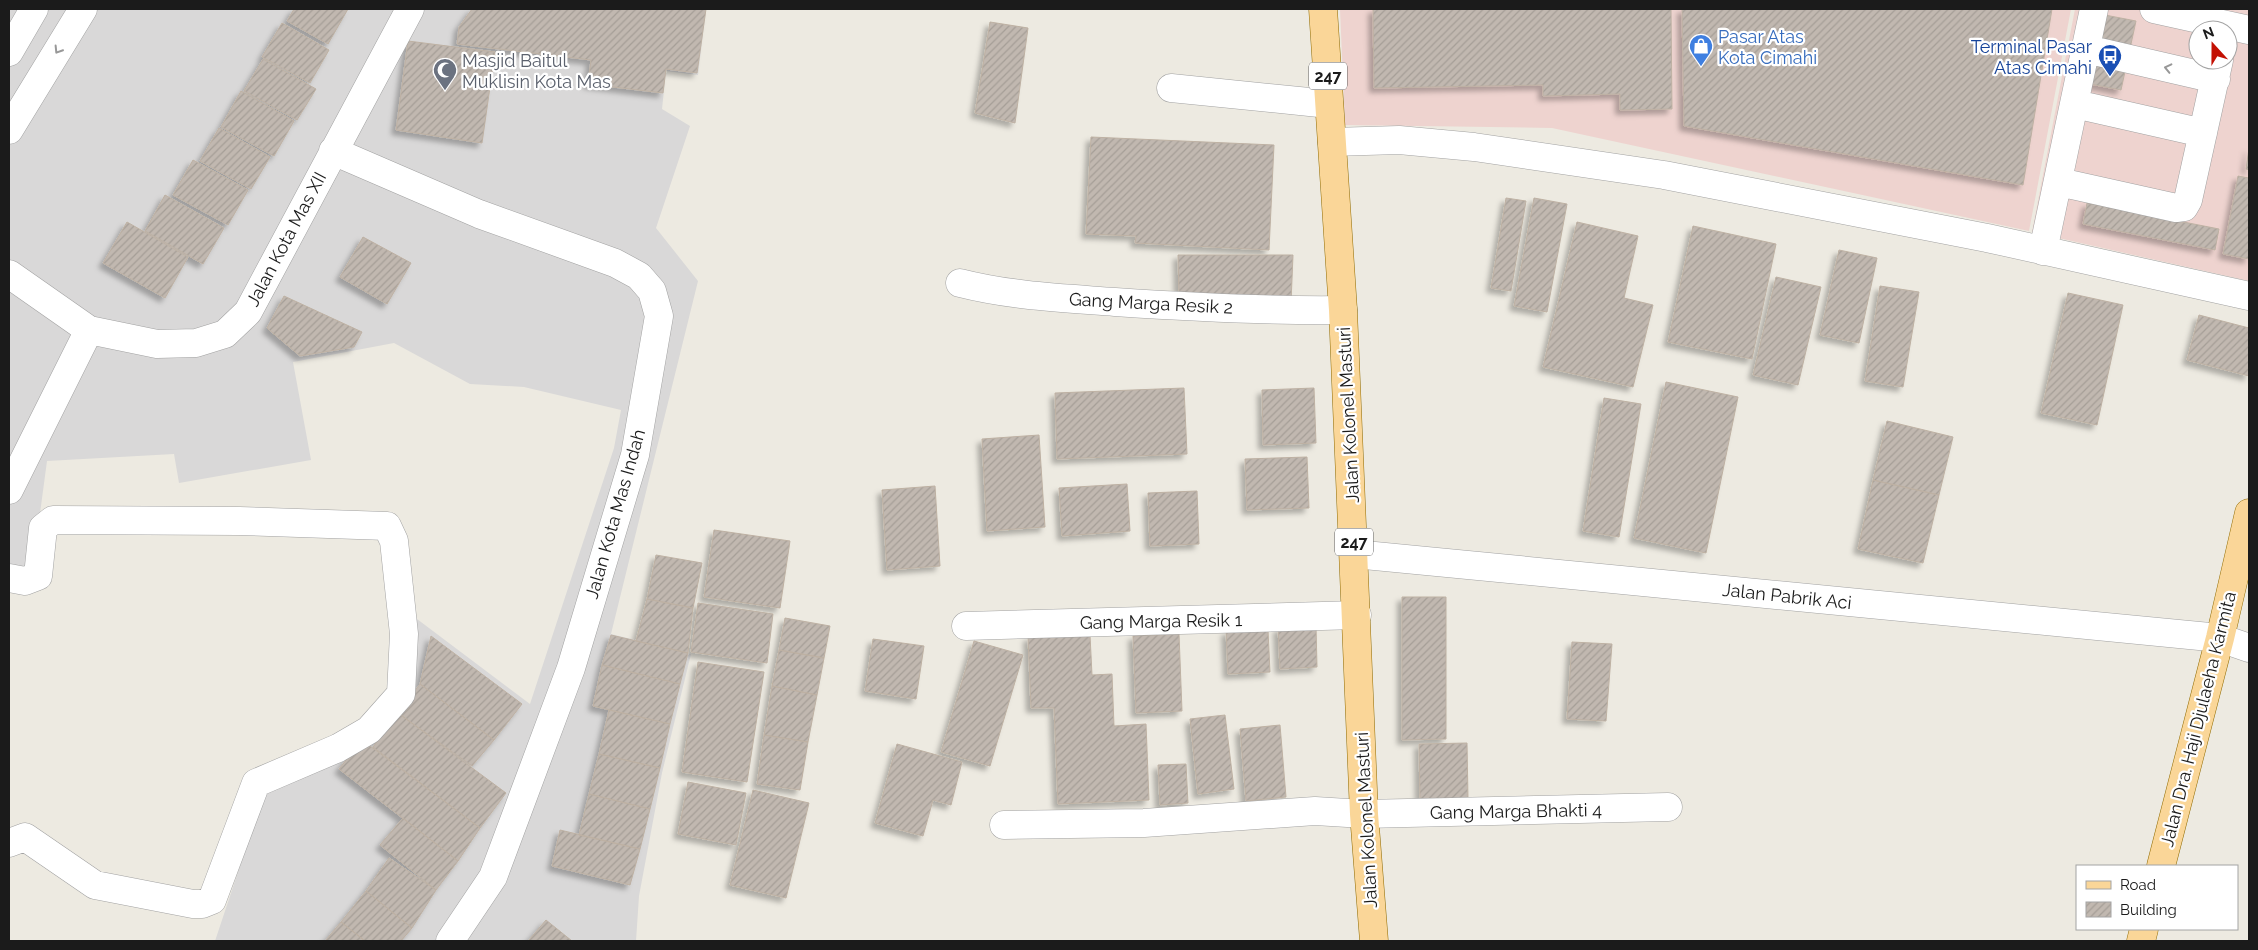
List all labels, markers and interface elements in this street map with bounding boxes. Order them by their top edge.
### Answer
north arrow [2188,20,2238,70]
text: N [2200,23,2216,42]
place label: Pasar Atas Kota Cimahi [1718,26,1817,68]
shop icon: Pasar Atas Kota Cimahi [1688,33,1714,67]
place label: Terminal Pasar Atas Cimahi [1971,36,2093,78]
bus stop icon: Terminal Pasar Atas Cimahi [2097,43,2123,77]
one-way arrow [55,45,64,54]
place label: Masjid Baitul Muklisin Kota Mas [462,50,611,92]
mosque icon: Masjid Baitul Muklisin Kota Mas [432,57,458,91]
road number: 247 [1309,62,1347,90]
one-way arrow [2164,63,2172,74]
street label: Jalan Kota Mas XII [242,168,330,310]
street label: Gang Marga Resik 2 [1068,288,1234,318]
street label: Jalan Kolonel Masturi [1333,326,1363,504]
street label: Jalan Kota Mas Indah [581,427,649,601]
road number: 247 [1335,528,1373,556]
street label: Jalan Pabrik Aci [1721,579,1853,613]
street label: Jalan Dra. Haji Djulaeha Karmita [2156,589,2240,849]
street label: Gang Marga Resik 1 [1080,609,1243,633]
street label: Jalan Kolonel Masturi [1351,731,1381,909]
street label: Gang Marga Bhakti 4 [1430,799,1602,823]
legend [2076,865,2238,930]
text: Road [2120,876,2156,894]
text: Building [2120,901,2177,919]

